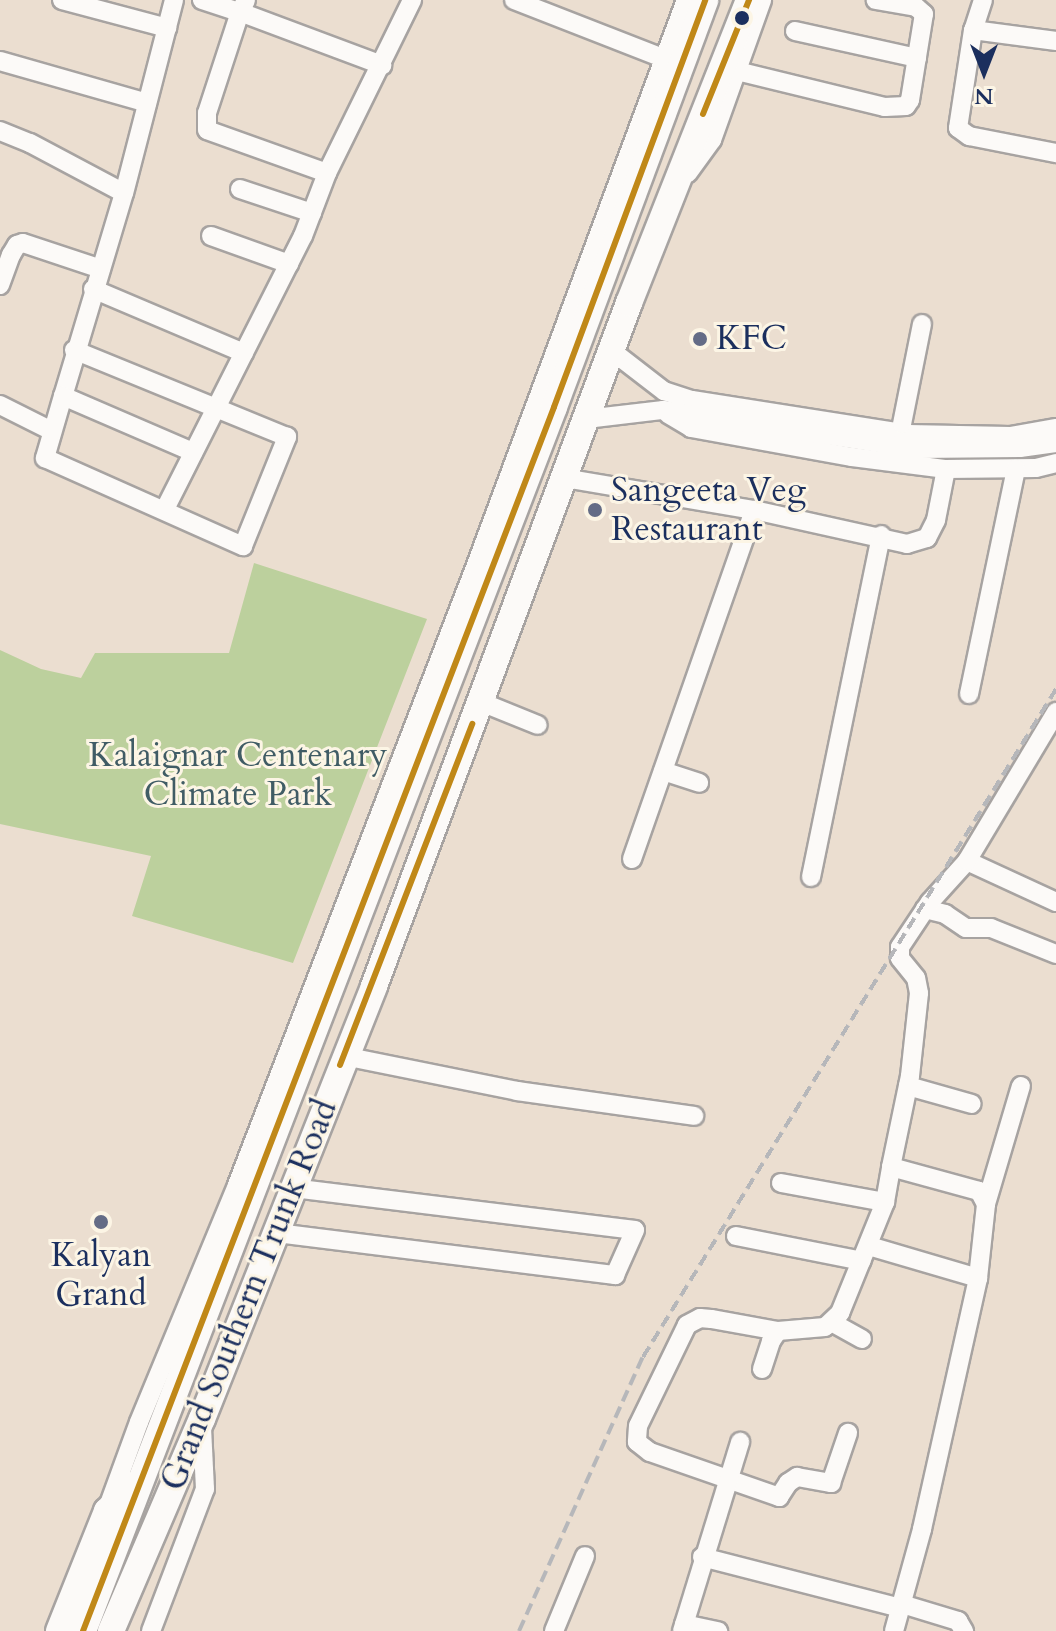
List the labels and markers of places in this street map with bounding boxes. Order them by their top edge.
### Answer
unlabelled marker [734,10,750,26]
place label: KFC [716,319,787,359]
marker: KFC [691,330,709,348]
place label: Sangeeta Veg Restaurant [611,470,806,550]
marker: Sangeeta Veg Restaurant [586,501,604,519]
marker: Kalyan Grand [92,1213,110,1231]
place label: Kalyan Grand [51,1235,151,1314]

